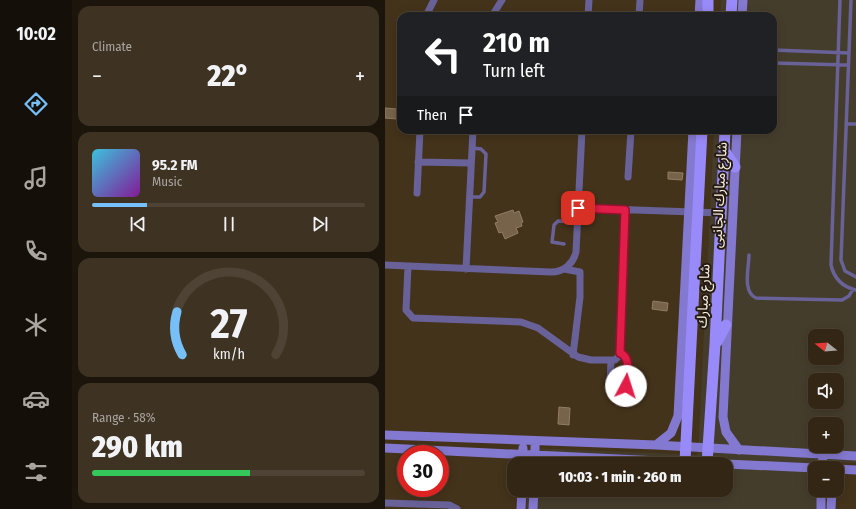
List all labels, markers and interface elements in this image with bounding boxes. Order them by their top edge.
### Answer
text: 10:02 [16,23,56,45]
text: 210 m [483,26,550,59]
icon: left [417,28,469,80]
text: Climate [92,39,132,54]
text: 22° [207,58,250,94]
text: Turn left [483,60,545,82]
text: − [92,63,102,90]
text: + [355,63,365,90]
icon: directions [22,90,50,118]
icon: arrive [455,104,477,126]
text: Then [417,106,447,124]
street label: شارع مبارك الجانبى [708,142,733,249]
text: 95.2 FM [152,156,198,174]
icon: music [22,164,50,192]
text: Music [152,174,182,189]
pin [561,191,595,225]
icon: arrive [567,197,589,219]
icon: previous [127,213,149,235]
icon: pause [218,213,240,235]
icon: next [309,213,331,235]
icon: phone [22,237,50,265]
street label: شارع مبارك [693,264,716,329]
text: 27 [209,299,247,349]
icon: climate [22,311,50,339]
north arrow [808,329,844,365]
map controls [808,329,844,497]
text: km/h [213,346,244,363]
position arrow [605,365,647,407]
button: sound [808,373,844,409]
icon: car [22,385,50,413]
text: Range · 58% [92,410,156,425]
button: + [808,417,844,453]
text: 290 km [92,429,183,465]
speed limit sign: 30 [397,445,449,497]
icon: filters [22,458,50,486]
button: − [808,461,844,497]
text: 10:03 · 1 min · 260 m [559,468,681,486]

